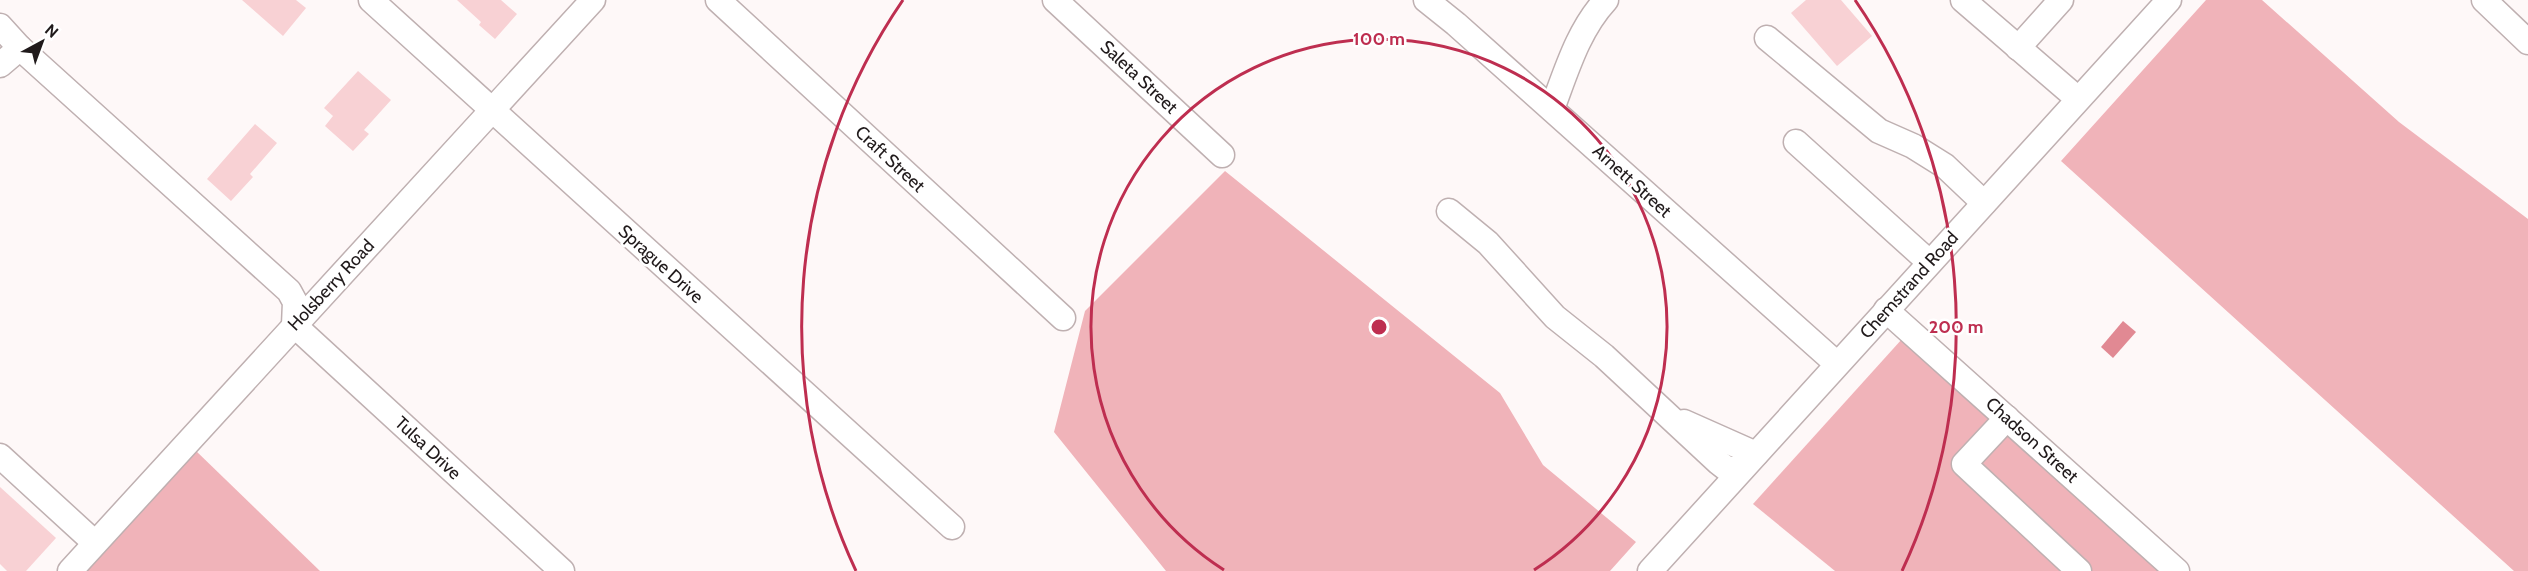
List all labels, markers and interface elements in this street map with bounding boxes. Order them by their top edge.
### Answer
north arrow [12,12,72,72]
text: N [41,20,62,42]
text: 100 m [1353,28,1405,50]
street label: Saleta Street [1096,36,1182,118]
street label: Craft Street [851,121,929,197]
street label: Arnett Street [1588,140,1676,222]
street label: Sprague Drive [614,220,708,308]
street label: Chemstrand Road [1855,227,1963,343]
street label: Holsberry Road [283,235,379,335]
text: 200 m [1929,316,1983,338]
centre of rings [1369,317,1389,337]
street label: Chadson Street [1981,393,2083,487]
street label: Tulsa Drive [390,412,466,484]

